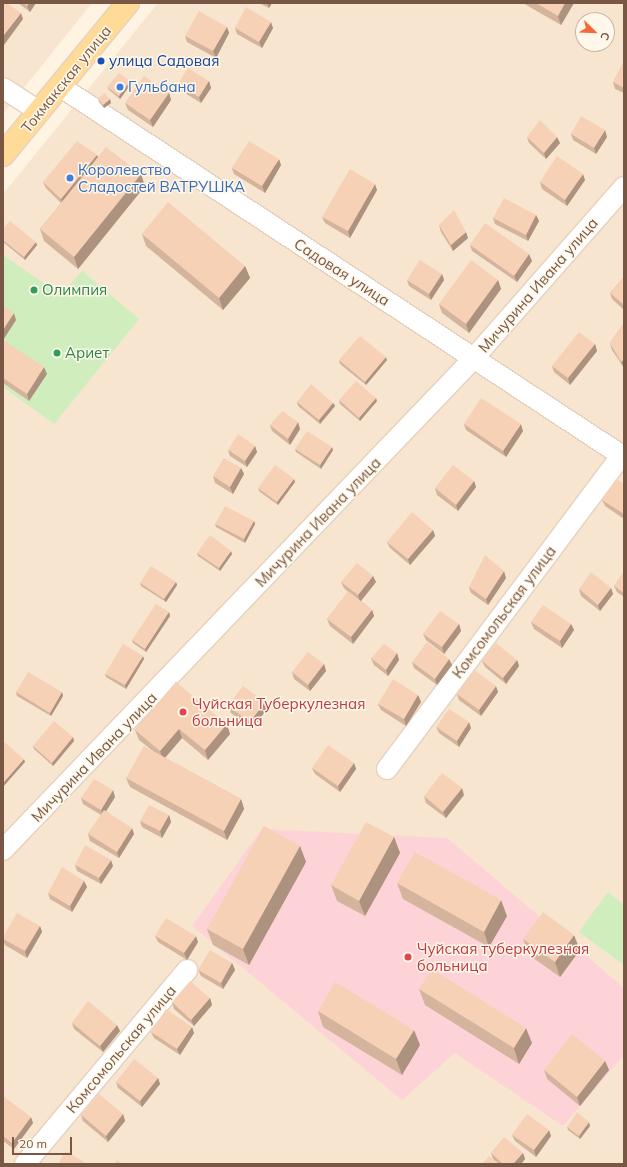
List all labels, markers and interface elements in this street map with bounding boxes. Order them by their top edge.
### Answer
north arrow [575,12,615,52]
street label: Токмакская улица [17,22,115,136]
text: С [597,30,613,42]
place label: улица Садовая [109,52,219,70]
marker: улица Садовая [96,56,106,66]
place label: Гульбана [128,78,196,96]
marker: Гульбана [115,82,125,92]
place label: Королевство Сладостей ВАТРУШКА [78,160,245,195]
marker: Королевство Сладостей ВАТРУШКА [65,173,75,183]
street label: Мичурина Ивана улица [474,214,602,356]
street label: Садовая улица [291,234,393,310]
place label: Олимпия [42,281,107,299]
marker: Олимпия [29,285,39,295]
place label: Ариет [65,344,109,362]
marker: Ариет [52,348,62,358]
street label: Мичурина Ивана улица [251,454,385,590]
street label: Комсомольская улица [448,542,560,682]
street label: Мичурина Ивана улица [27,689,161,825]
place label: Чуйская Туберкулезная больница [192,694,365,729]
marker: Чуйская Туберкулезная больница [177,706,189,718]
place label: Чуйская туберкулезная больница [417,939,589,974]
marker: Чуйская туберкулезная больница [402,951,414,963]
street label: Комсомольская улица [62,981,180,1117]
scale bar [14,1129,74,1155]
text: 20 m [19,1136,47,1151]

